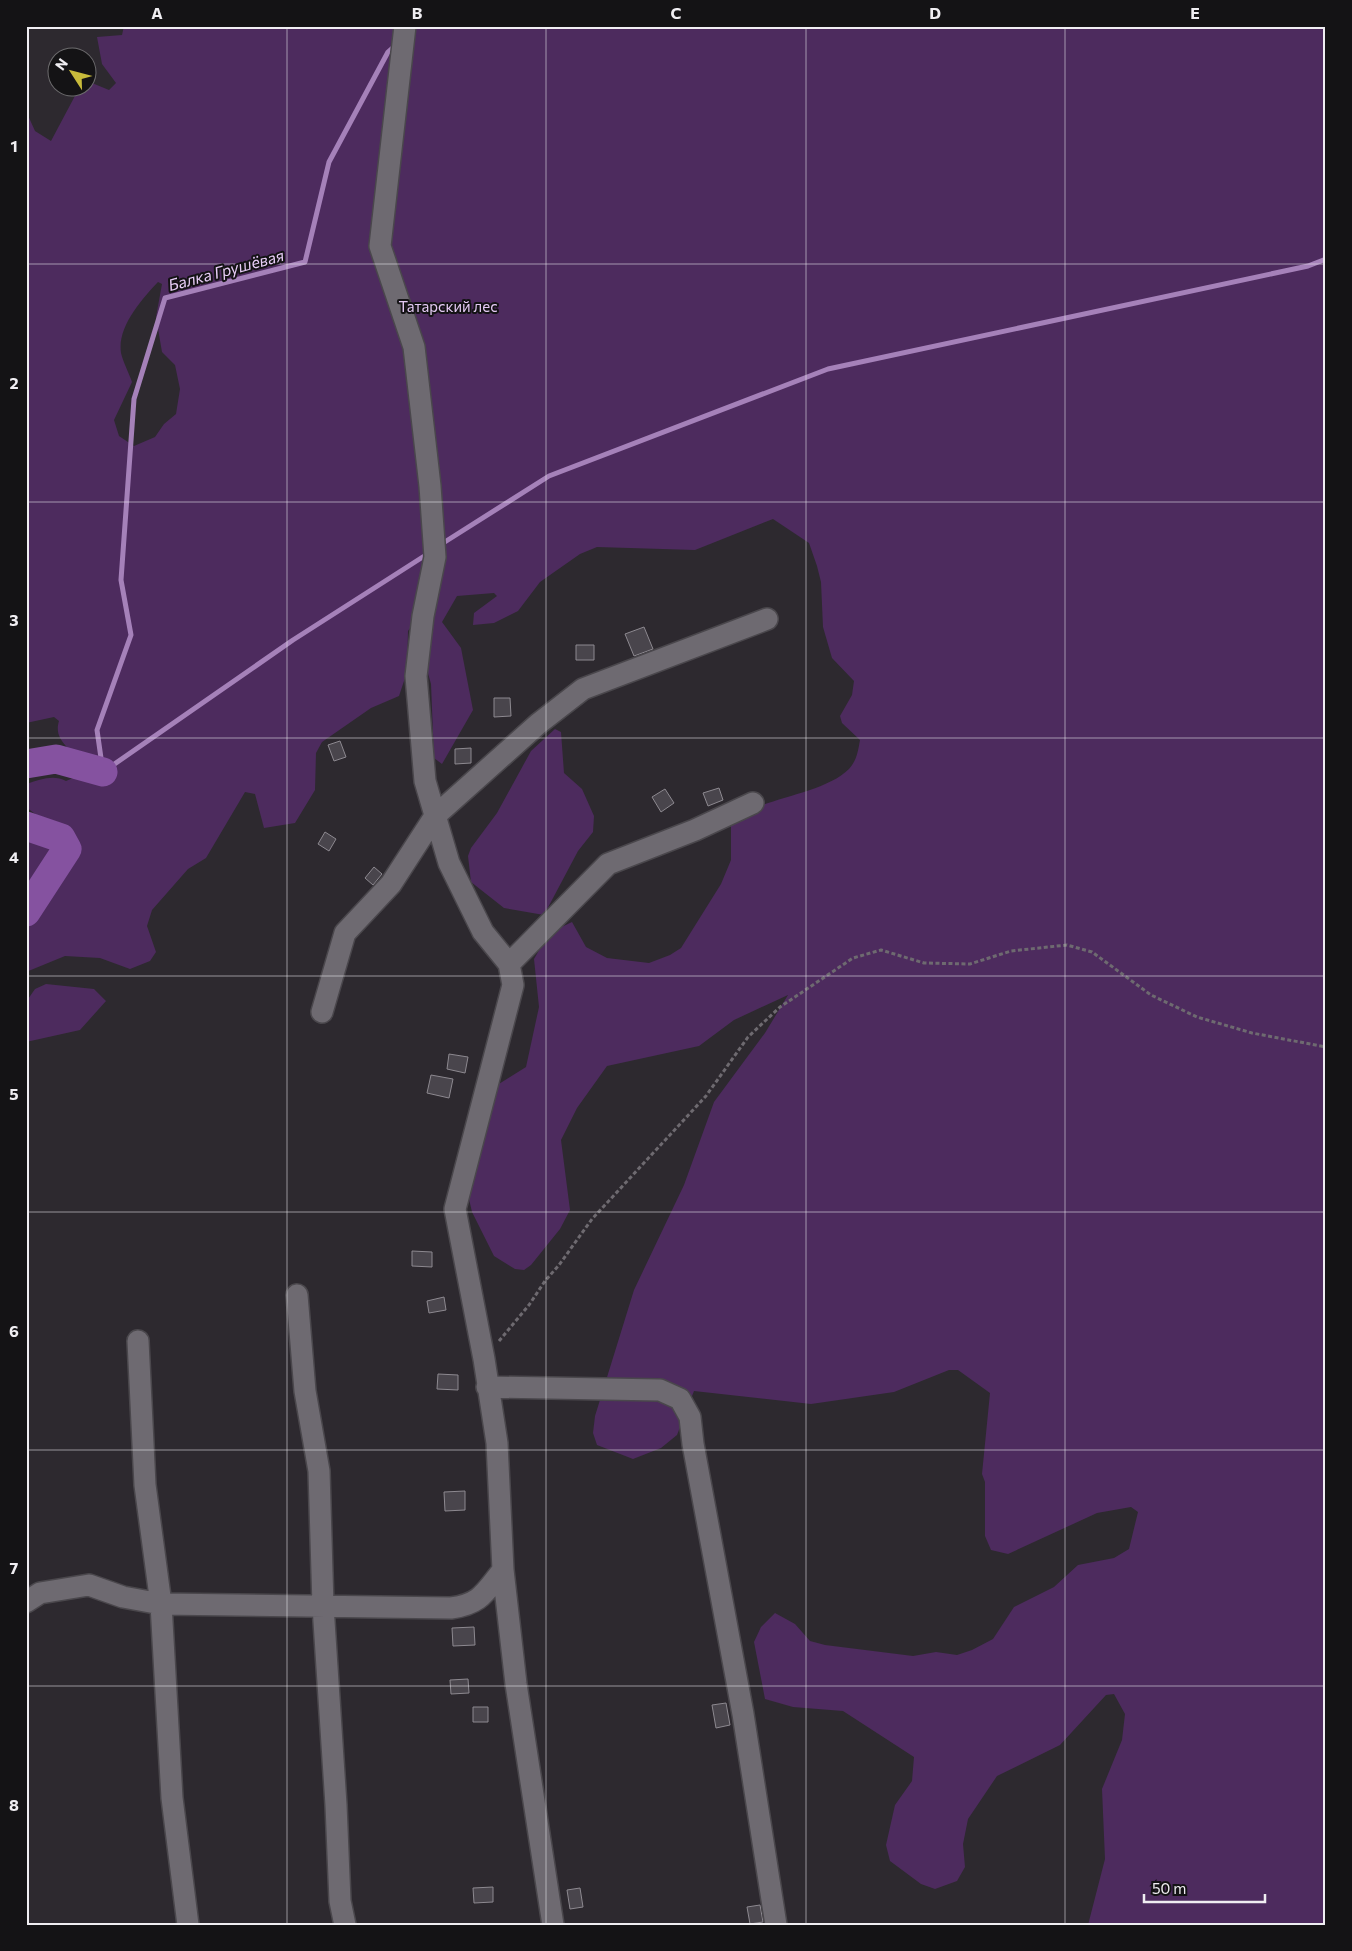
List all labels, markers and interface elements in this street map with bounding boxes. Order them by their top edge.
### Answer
text: A [151,3,163,22]
text: B [412,3,423,22]
text: C [671,3,682,22]
text: D [929,3,941,22]
text: E [1190,3,1200,22]
north arrow [48,48,98,98]
text: N [51,55,71,73]
text: 1 [10,136,18,155]
water label: Балка Грушёвая [166,245,286,294]
park label: Татарский лес [398,297,498,315]
text: 2 [9,373,19,392]
text: 3 [9,610,19,629]
text: 4 [9,847,19,866]
text: 5 [9,1084,19,1103]
text: 6 [9,1321,19,1340]
text: 7 [10,1558,19,1577]
text: 8 [9,1795,19,1814]
scale bar [1144,1871,1266,1903]
text: 50 m [1152,1879,1186,1897]

